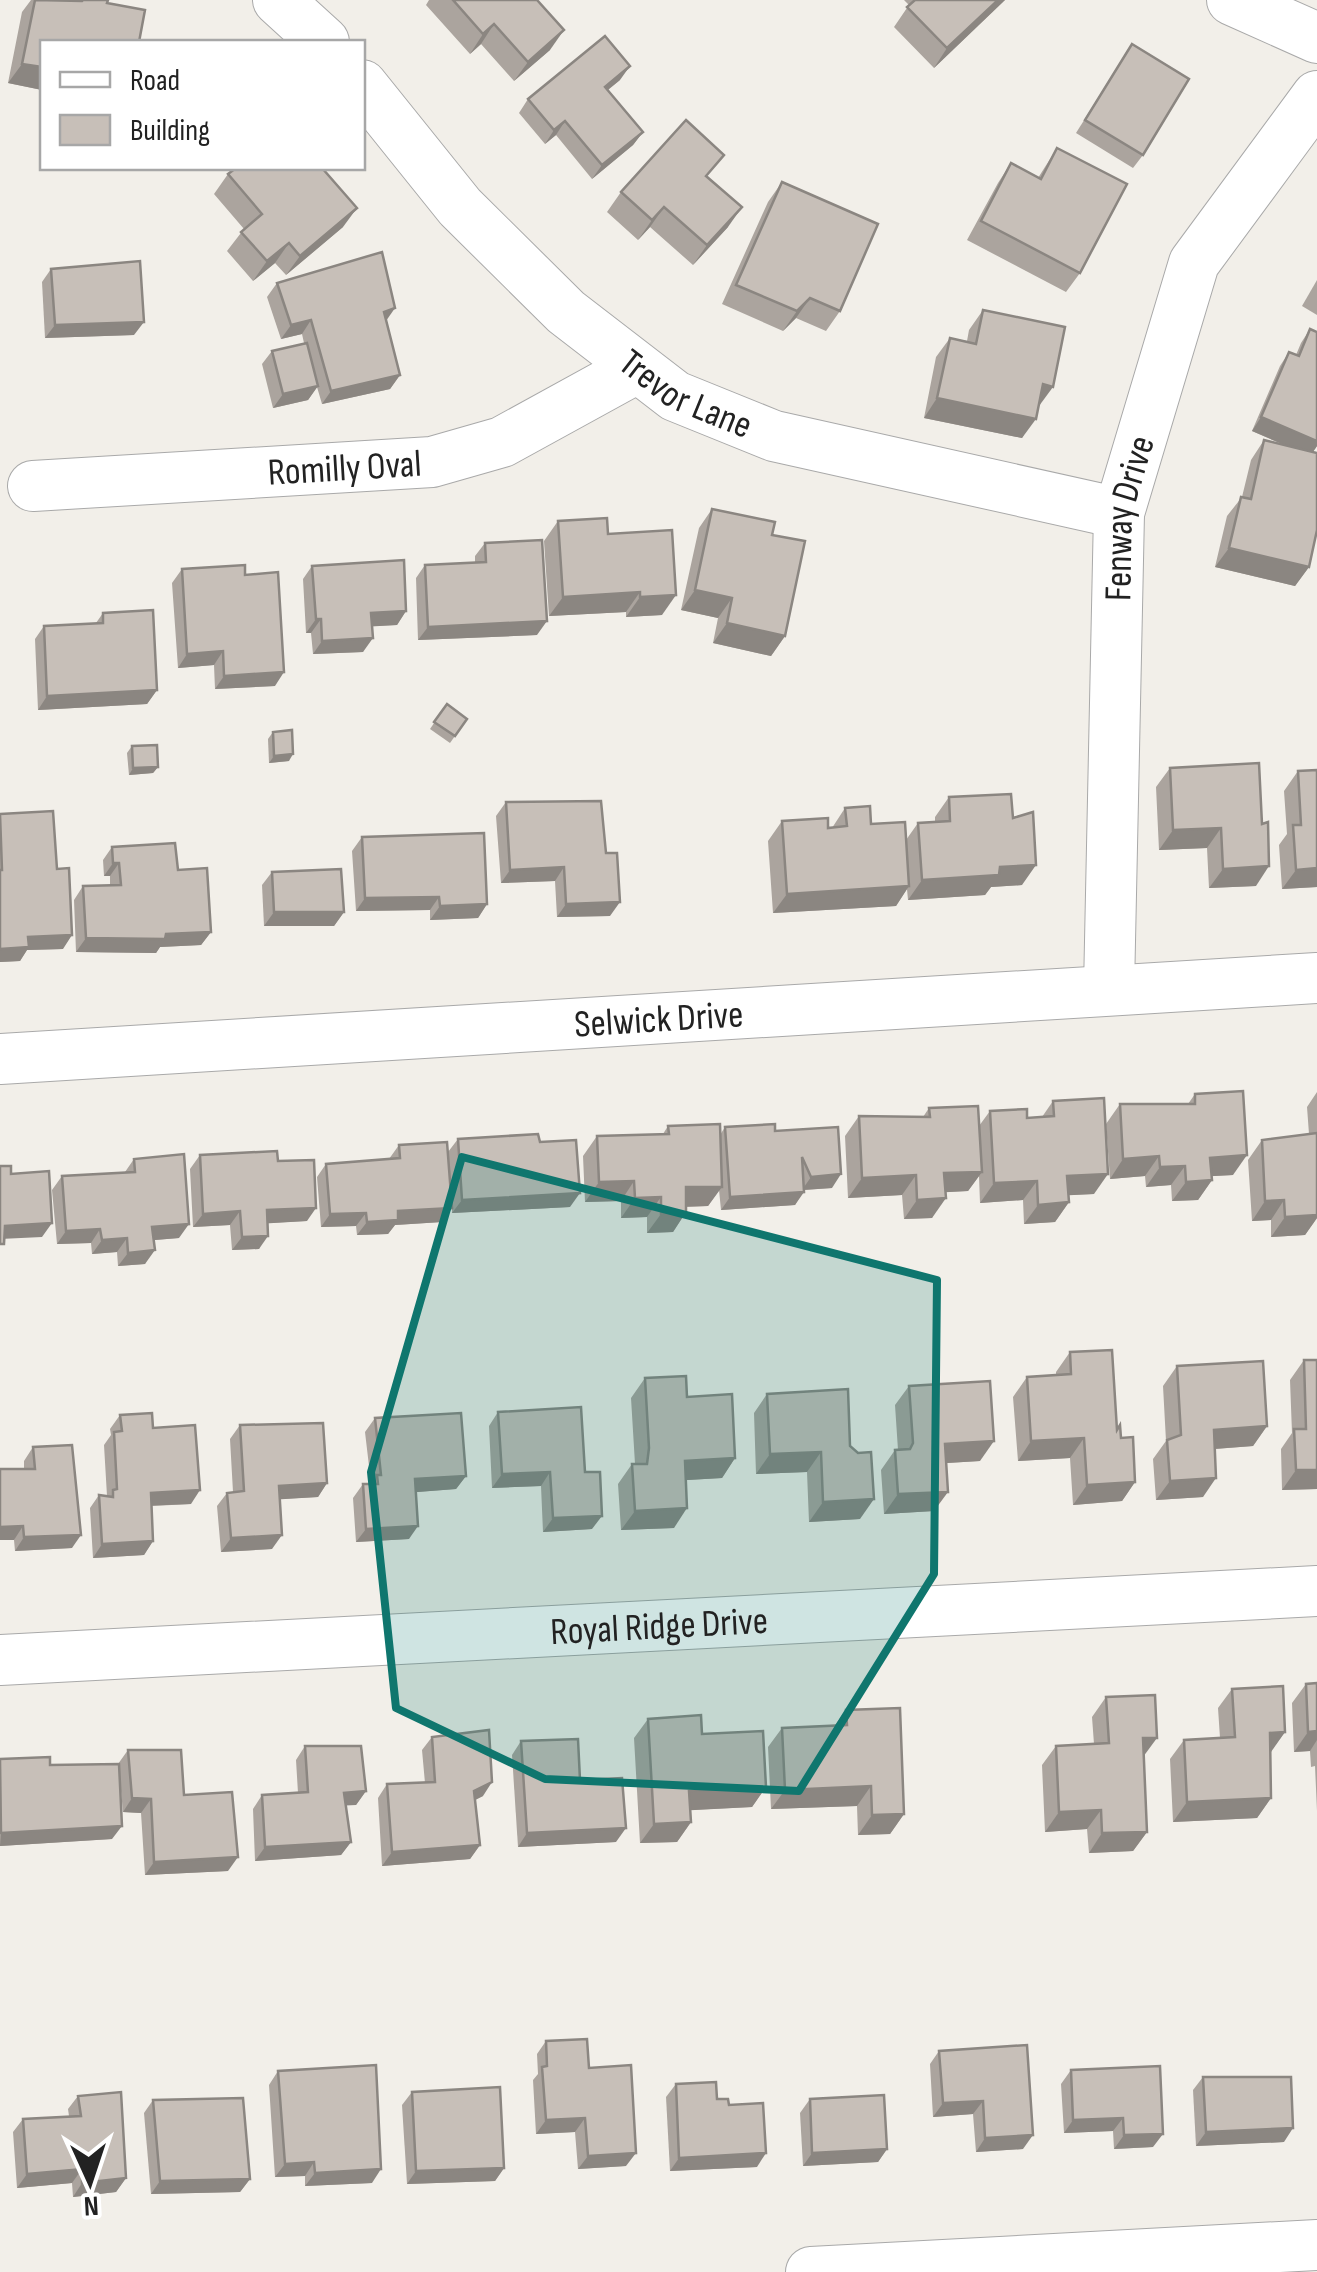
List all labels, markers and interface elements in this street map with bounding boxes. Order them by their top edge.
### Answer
legend [40,40,365,170]
text: Road [130,63,180,99]
text: Building [130,113,210,149]
street label: Trevor Lane [610,340,758,449]
street label: Fenway Drive [1096,431,1165,601]
street label: Romilly Oval [266,442,423,496]
street label: Selwick Drive [573,992,745,1048]
street label: Royal Ridge Drive [549,1599,769,1655]
north arrow [40,2132,140,2232]
text: N [83,2189,100,2222]

